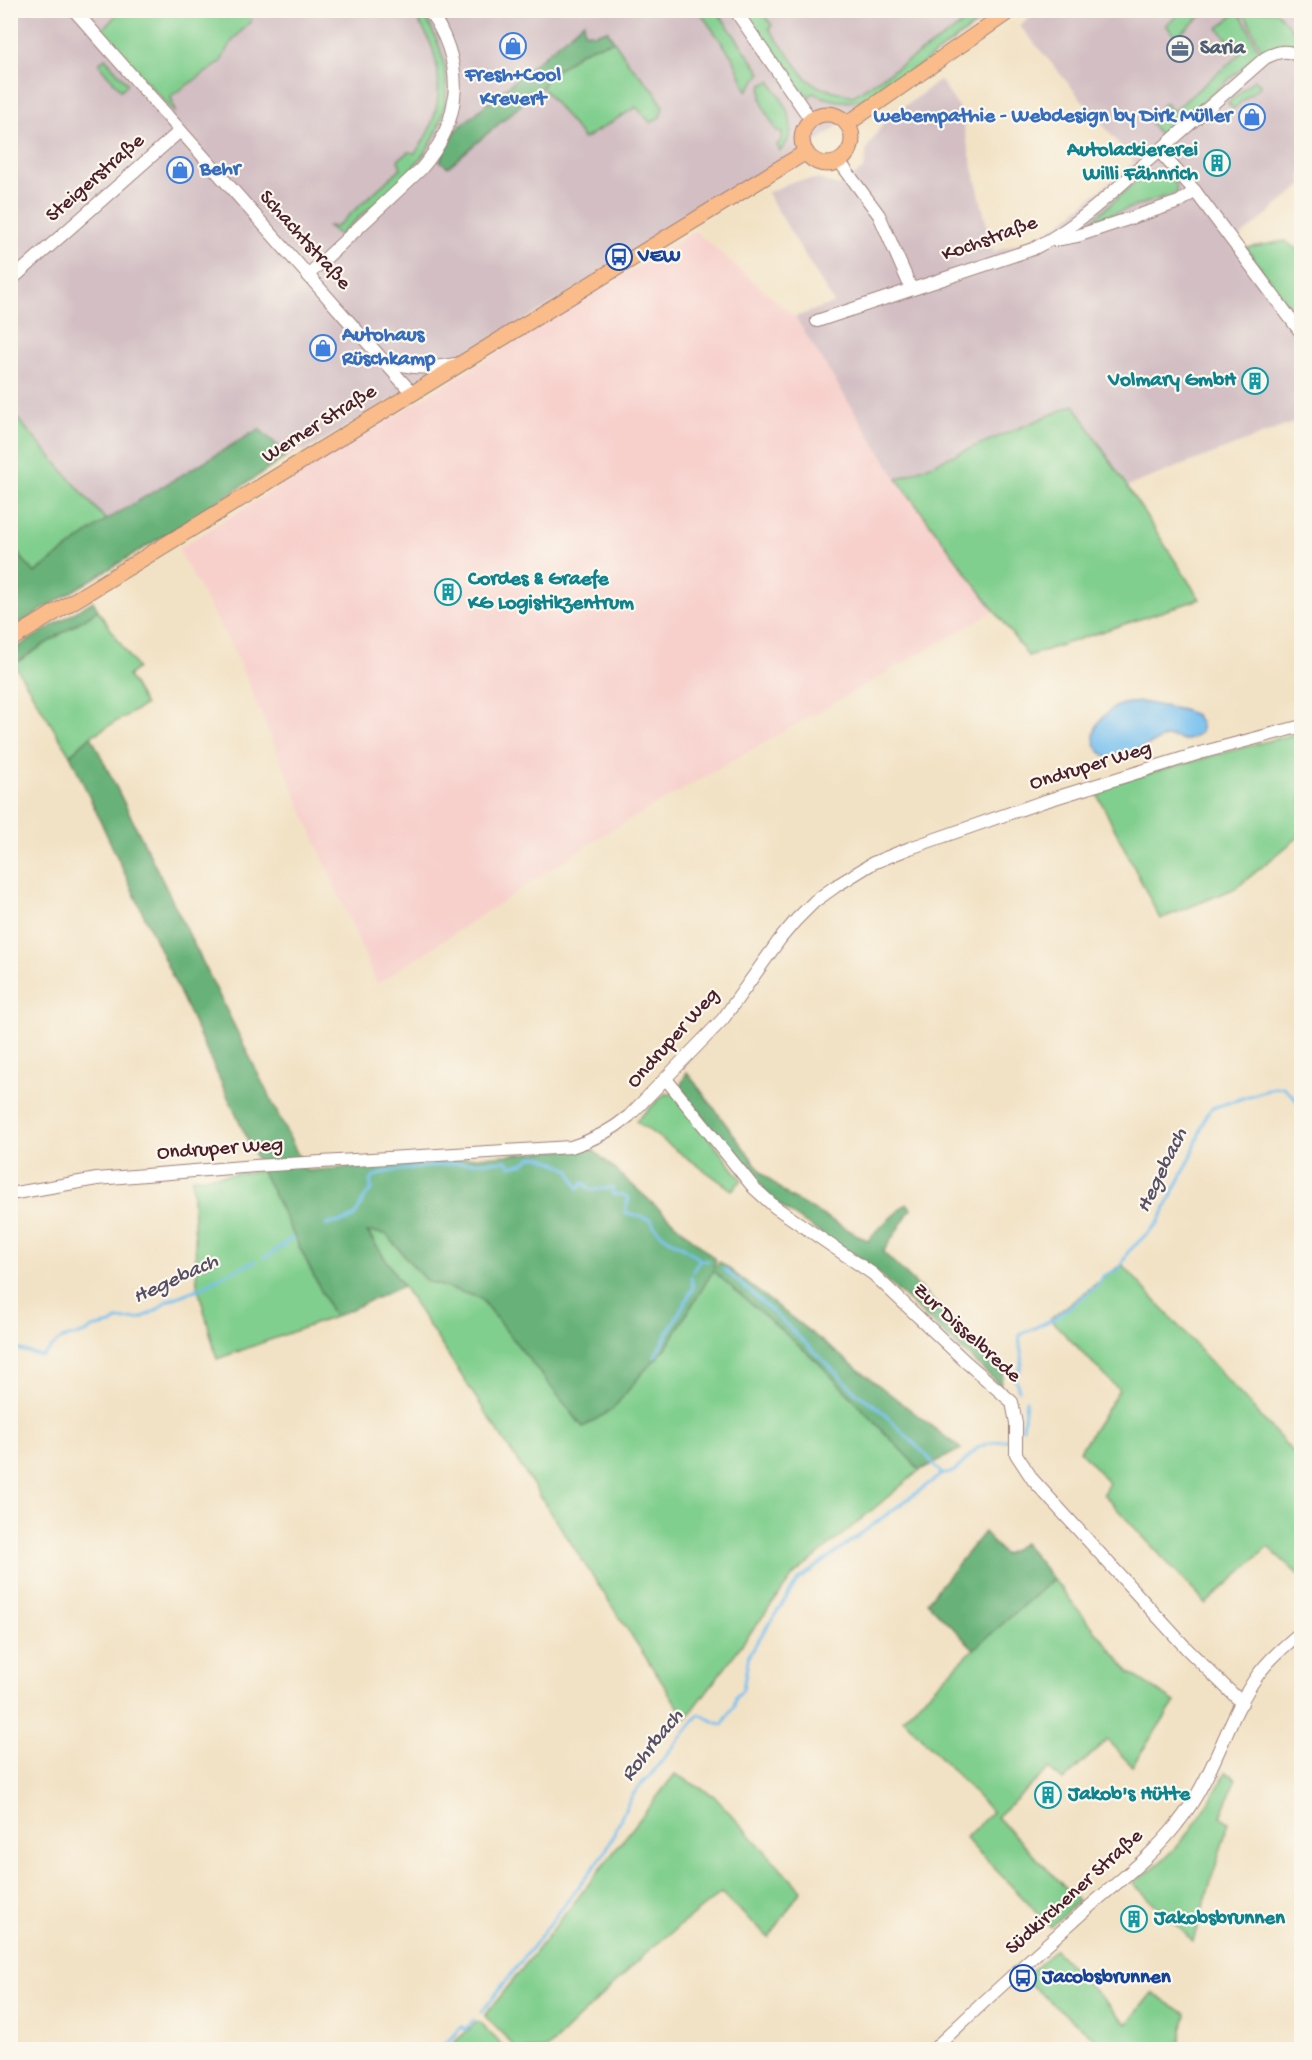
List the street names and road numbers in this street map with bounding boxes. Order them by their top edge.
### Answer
street label: Steigerstraße [41,128,151,229]
street label: Schachtstraße [253,186,356,297]
street label: Kochstraße [939,211,1042,269]
street label: Werner Straße [258,379,383,470]
street label: Ondruper Weg [1027,737,1155,797]
street label: Ondruper Weg [622,984,726,1094]
street label: Ondruper Weg [156,1133,284,1167]
street label: Zur Disselbrede [907,1279,1026,1390]
street label: Südkirchener Straße [1001,1824,1150,1961]

